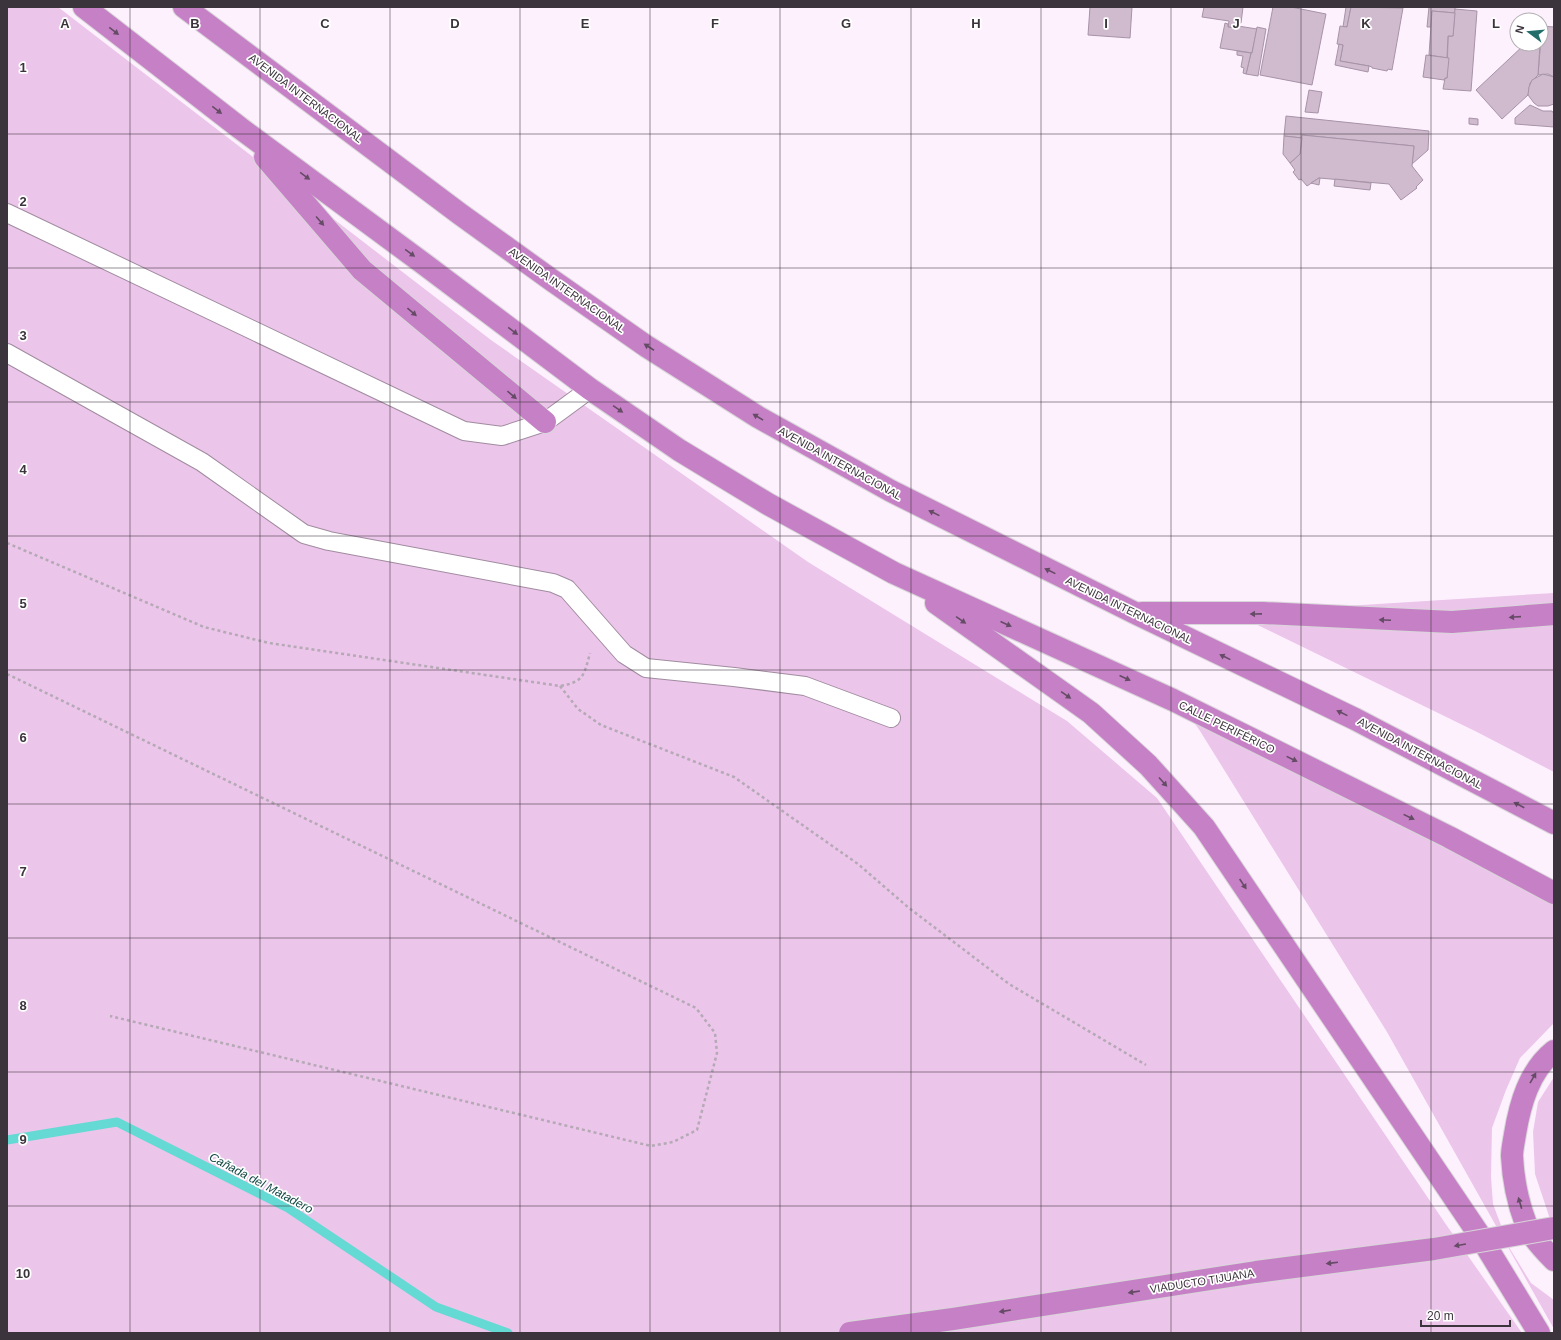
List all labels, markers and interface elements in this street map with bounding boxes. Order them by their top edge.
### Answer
north arrow [1509,12,1549,52]
text: A [60,16,70,31]
text: B [190,16,200,31]
text: C [320,16,330,31]
text: D [450,16,460,31]
text: E [581,16,590,31]
text: F [711,16,719,31]
text: G [841,16,851,31]
text: H [971,16,981,31]
text: I [1104,16,1108,31]
text: J [1232,16,1240,31]
text: K [1361,16,1371,31]
text: L [1492,16,1500,31]
text: N [1513,24,1526,35]
one-way arrow [109,27,120,35]
street label: AVENIDA INTERNACIONAL [247,51,365,145]
text: 1 [19,60,27,75]
one-way arrow [212,106,223,115]
one-way arrow [300,172,310,180]
text: 2 [19,194,27,209]
one-way arrow [315,216,324,226]
street label: AVENIDA INTERNACIONAL [507,245,627,335]
one-way arrow [404,249,415,257]
one-way arrow [407,307,418,316]
one-way arrow [508,327,519,336]
text: 3 [19,328,27,343]
one-way arrow [643,343,654,351]
one-way arrow [507,390,518,399]
one-way arrow [613,405,623,413]
one-way arrow [753,413,763,421]
street label: AVENIDA INTERNACIONAL [776,424,904,502]
text: 4 [19,462,27,477]
one-way arrow [928,510,939,516]
one-way arrow [1044,568,1056,574]
street label: AVENIDA INTERNACIONAL [1064,574,1194,646]
text: 5 [19,596,27,611]
one-way arrow [1250,610,1262,617]
one-way arrow [1509,614,1521,621]
one-way arrow [955,616,966,624]
one-way arrow [1378,617,1391,623]
one-way arrow [1001,621,1012,627]
one-way arrow [1219,653,1231,660]
one-way arrow [1119,675,1130,681]
one-way arrow [1061,691,1072,700]
street label: CALLE PERIFÉRICO [1177,699,1277,756]
one-way arrow [1336,710,1348,716]
street label: AVENIDA INTERNACIONAL [1356,715,1484,791]
text: 6 [19,730,27,745]
one-way arrow [1286,756,1298,762]
one-way arrow [1159,777,1168,787]
one-way arrow [1514,802,1525,808]
one-way arrow [1403,814,1414,820]
text: 7 [19,864,27,879]
one-way arrow [1239,879,1247,889]
text: 8 [19,998,27,1013]
one-way arrow [1529,1072,1536,1084]
text: 9 [19,1132,27,1147]
water label: Cañada del Matadero [207,1150,316,1216]
one-way arrow [1517,1197,1523,1209]
one-way arrow [1454,1242,1467,1248]
one-way arrow [1326,1260,1338,1266]
text: 10 [16,1266,30,1281]
street label: VIADUCTO TIJUANA [1149,1267,1256,1295]
one-way arrow [1128,1289,1140,1295]
scale bar [1421,1302,1510,1328]
one-way arrow [999,1308,1011,1314]
text: 20 m [1427,1309,1454,1323]

